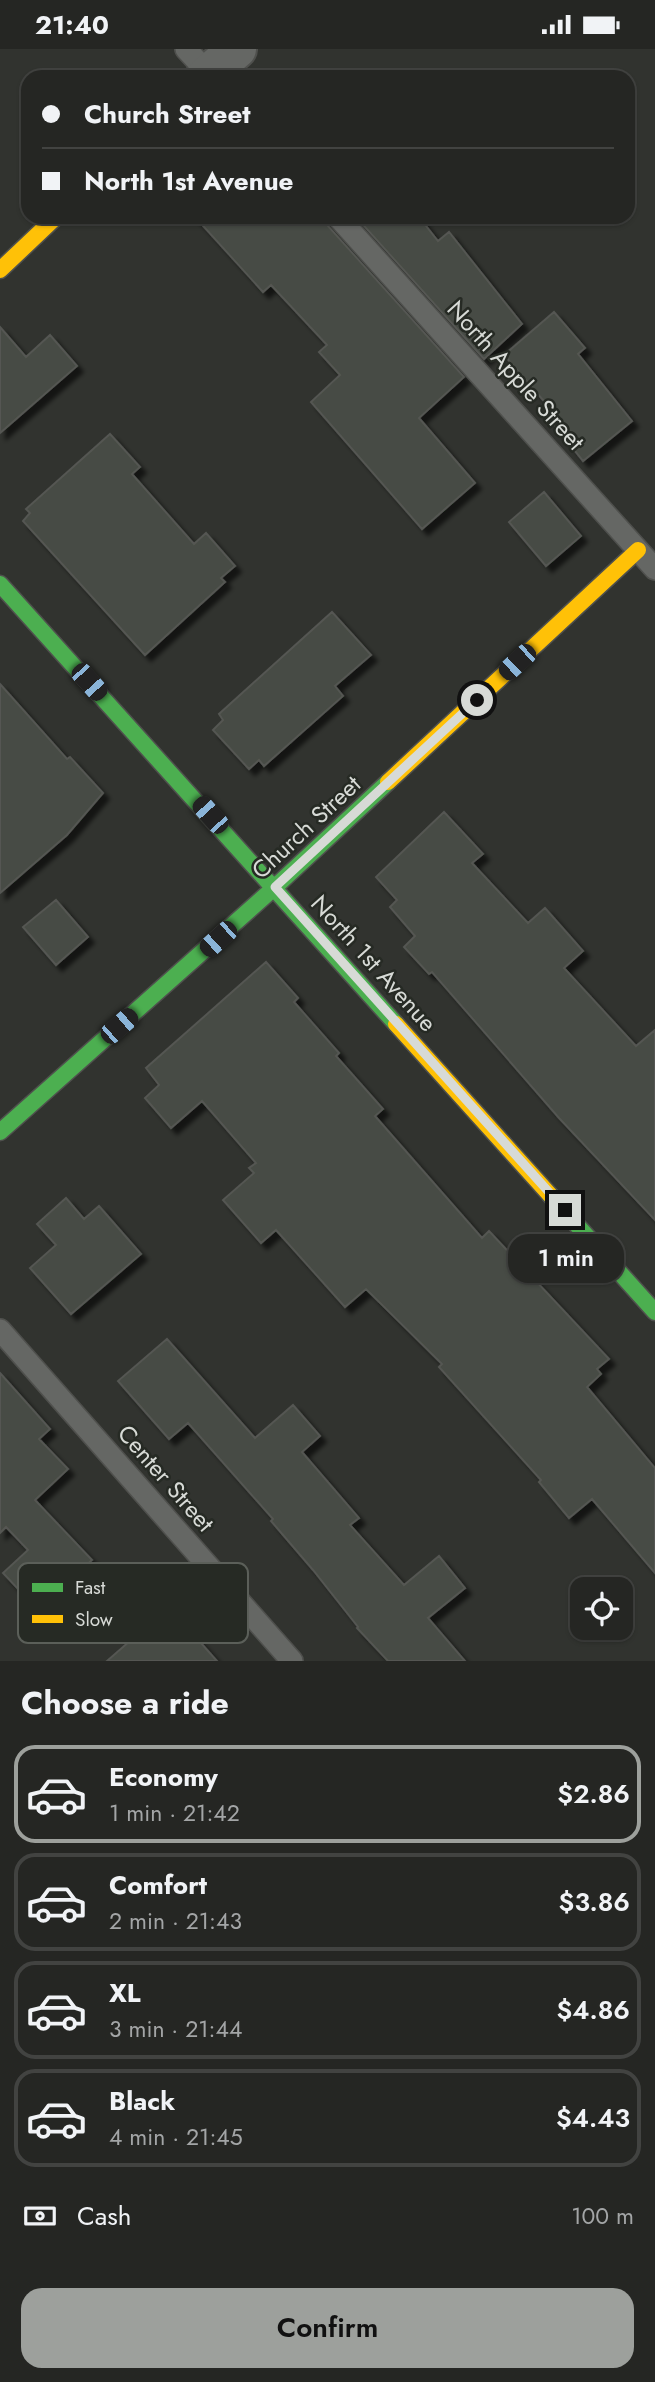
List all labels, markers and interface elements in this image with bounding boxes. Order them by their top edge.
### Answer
text: 21:40 [35,6,109,44]
text: Church Street [84,95,251,133]
text: North 1st Avenue [84,162,294,200]
street label: North Apple Street [439,292,593,458]
car [495,640,540,684]
car [68,659,111,705]
route start [461,684,493,716]
street label: Church Street [244,767,369,887]
car [189,792,232,838]
street label: North 1st Avenue [303,887,445,1039]
car [196,917,241,961]
car [97,1004,142,1048]
route end [549,1194,581,1226]
callout: 1 min [507,1235,623,1283]
text: 1 min [538,1241,594,1275]
street label: Center Street [109,1417,223,1540]
legend [18,1563,248,1643]
text: Fast [75,1574,106,1601]
map controls [570,1577,633,1640]
button: locate [570,1577,633,1640]
text: Slow [75,1606,113,1633]
text: Choose a ride [21,1680,229,1726]
text: Economy [109,1758,218,1796]
icon: car [25,1763,88,1826]
text: $2.86 [557,1775,630,1813]
text: 1 min · 21:42 [109,1796,240,1830]
text: Comfort [109,1866,207,1904]
icon: car [25,1871,88,1934]
text: $3.86 [559,1883,630,1921]
text: 2 min · 21:43 [109,1904,242,1938]
text: XL [109,1974,141,2012]
icon: car [25,1979,88,2042]
text: $4.86 [556,1991,630,2029]
text: 3 min · 21:44 [109,2012,242,2046]
text: Black [109,2082,175,2120]
icon: car [25,2087,88,2150]
text: $4.43 [556,2099,630,2137]
text: 4 min · 21:45 [109,2120,243,2154]
icon: cash [21,2197,59,2235]
text: Cash [77,2197,131,2235]
text: 100 m [571,2199,634,2233]
button: Confirm [21,2288,634,2368]

